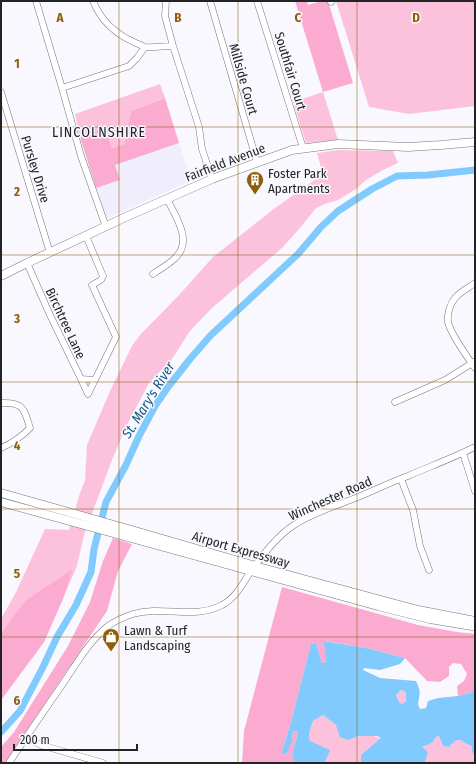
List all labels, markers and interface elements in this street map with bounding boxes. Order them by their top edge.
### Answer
text: A [55,10,64,25]
text: B [174,10,182,25]
text: C [295,10,302,25]
text: D [412,10,420,25]
street label: Southfair Court [272,30,310,113]
street label: Millside Court [226,42,261,117]
text: 1 [14,56,20,71]
district label: LINCOLNSHIRE [52,124,146,141]
street label: Pursley Drive [18,134,53,204]
street label: Fairfield Avenue [183,140,267,185]
place label: Foster Park Apartments [268,166,330,196]
building icon: Foster Park Apartments [245,170,265,195]
text: 2 [13,184,20,199]
street label: Birchtree Lane [43,285,89,361]
text: 3 [13,311,20,326]
water label: St. Mary's River [118,358,179,442]
text: 4 [14,438,21,453]
street label: Winchester Road [286,473,374,523]
street label: Airport Expressway [190,528,292,571]
text: 5 [14,566,20,581]
place label: Lawn & Turf Landscaping [124,623,191,653]
shop icon: Lawn & Turf Landscaping [101,627,121,652]
text: 6 [14,693,21,708]
scale bar [14,726,137,752]
text: 200 m [20,733,50,747]

